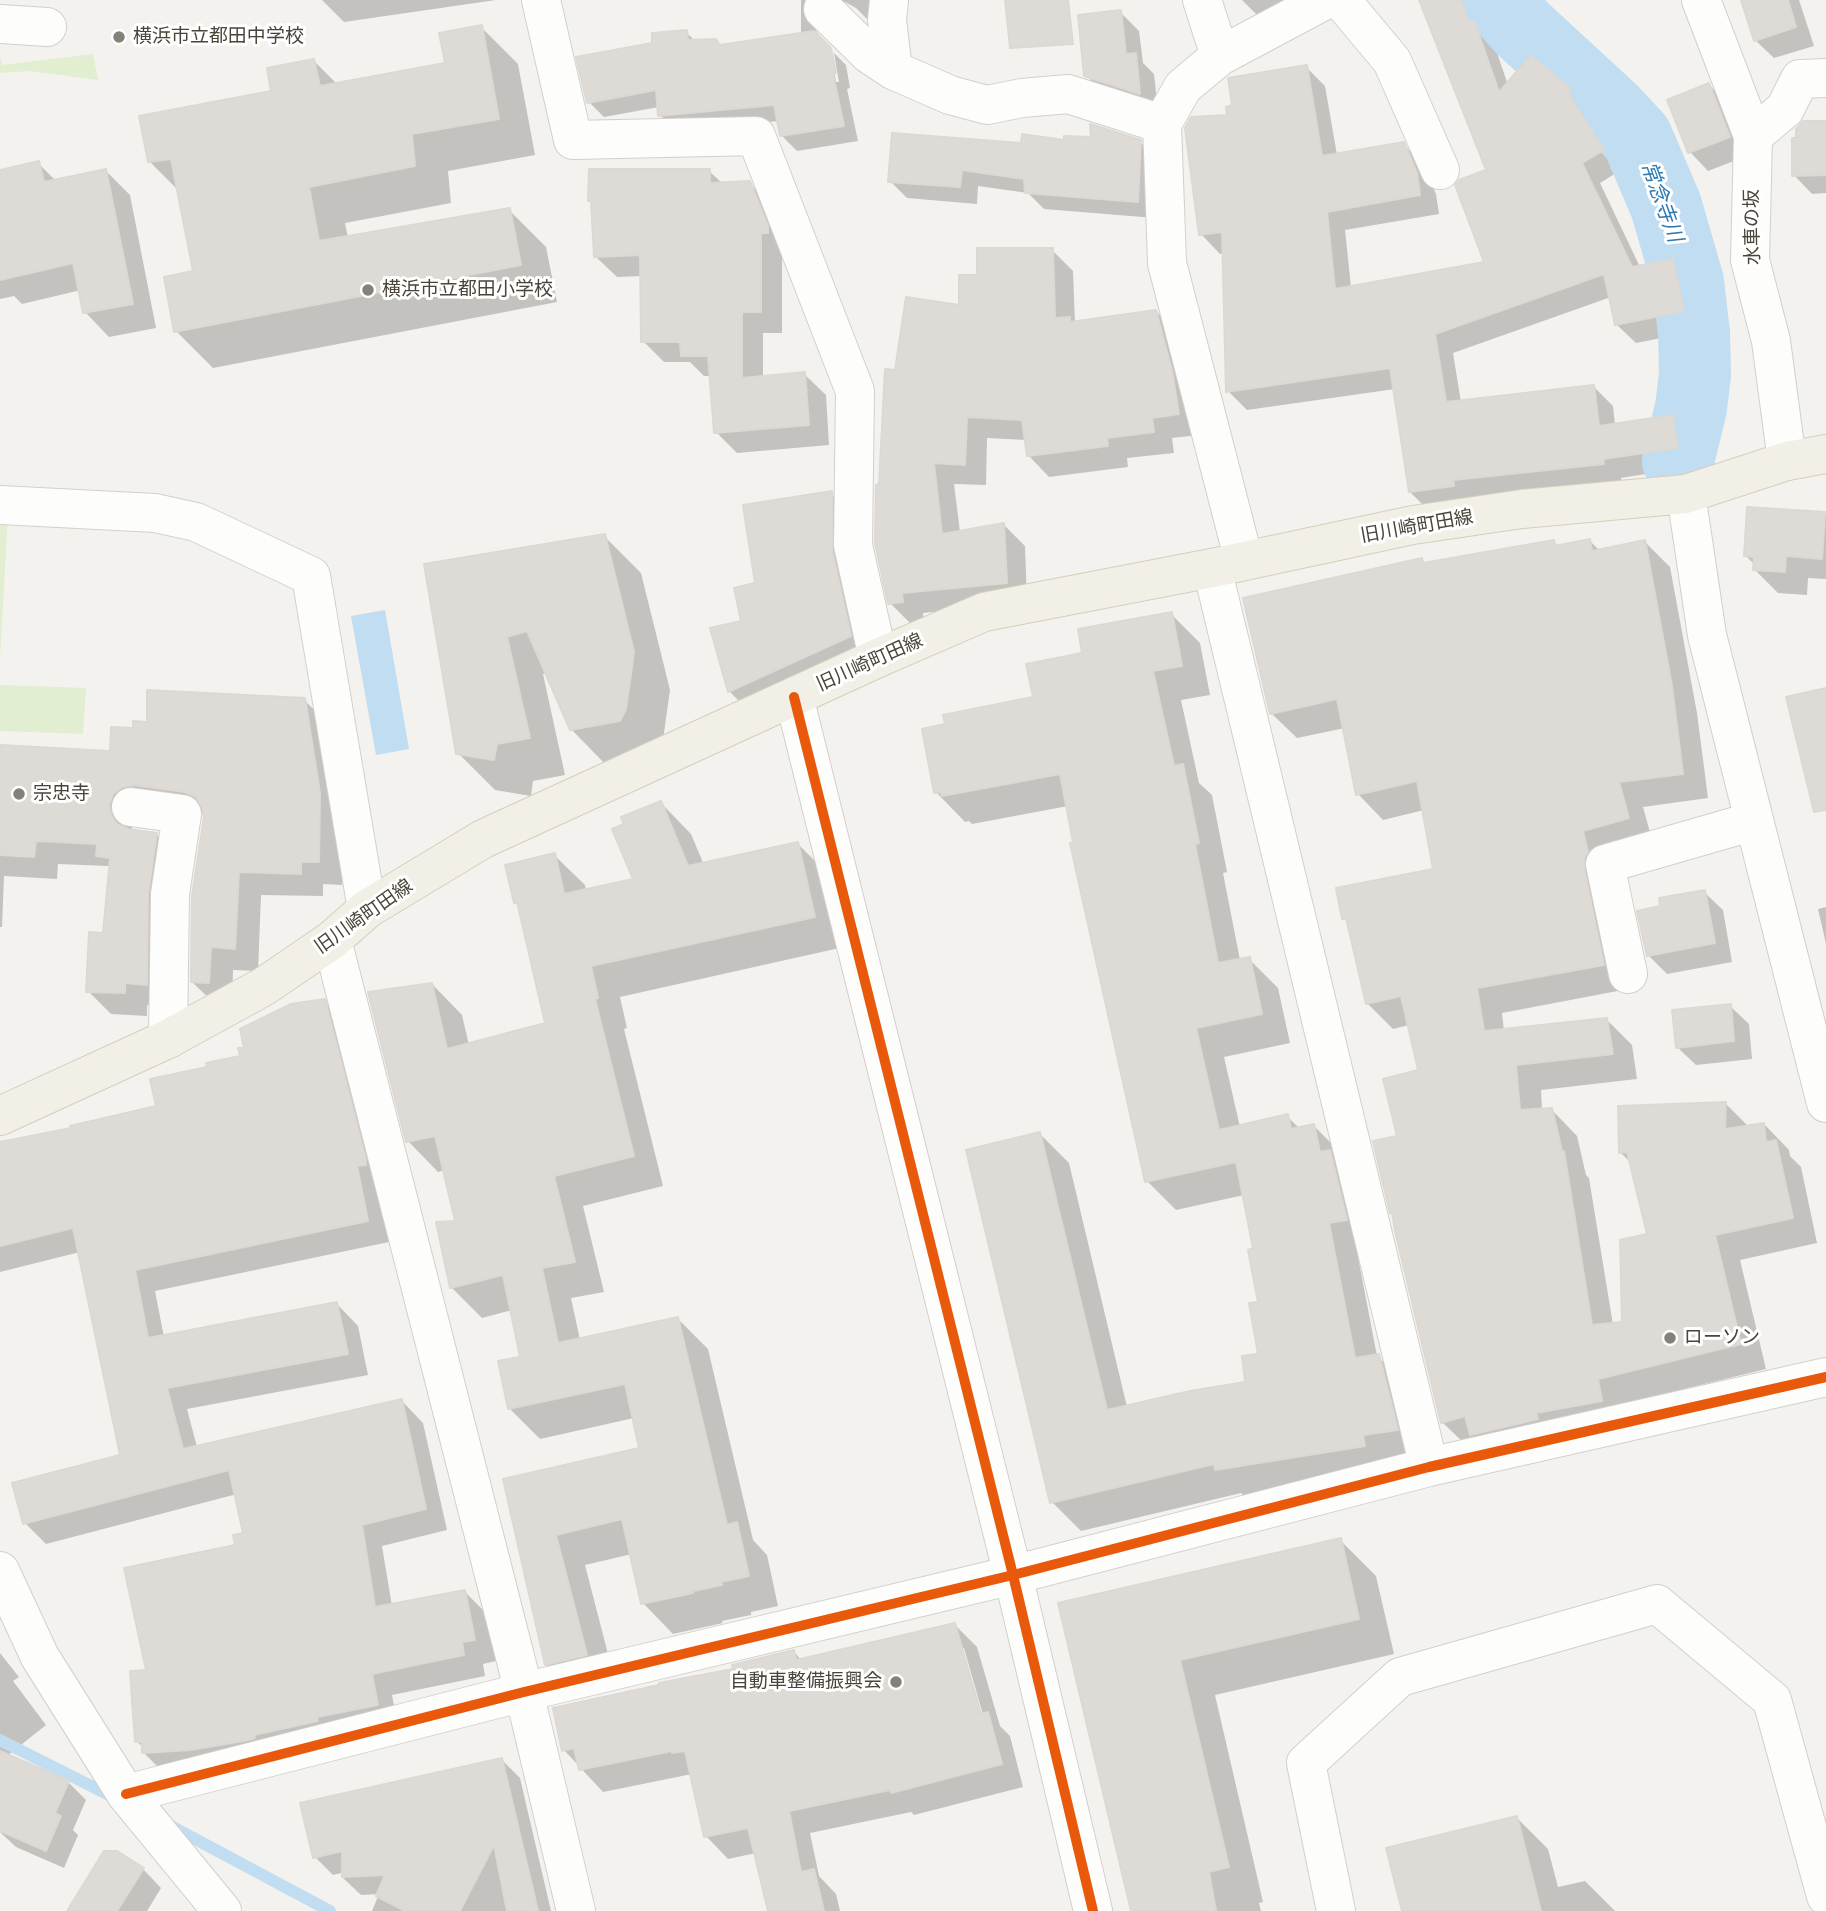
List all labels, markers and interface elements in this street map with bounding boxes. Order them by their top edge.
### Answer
place label: 横浜市立都田中学校 [133,26,304,48]
marker: 横浜市立都田中学校 [111,29,127,45]
water label: 常念寺川 [1635,158,1687,246]
street label: 水車の坂 [1741,189,1765,265]
place label: 横浜市立都田小学校 [382,279,553,301]
marker: 横浜市立都田小学校 [360,282,376,298]
street label: 旧川崎町田線 [1359,506,1475,548]
street label: 旧川崎町田線 [813,629,927,697]
place label: 宗忠寺 [33,783,90,805]
marker: 宗忠寺 [11,786,27,802]
street label: 旧川崎町田線 [311,875,417,959]
place label: ローソン [1684,1327,1760,1349]
marker: ローソン [1662,1330,1678,1346]
place label: 自動車整備振興会 [730,1671,882,1693]
marker: 自動車整備振興会 [888,1674,904,1690]

